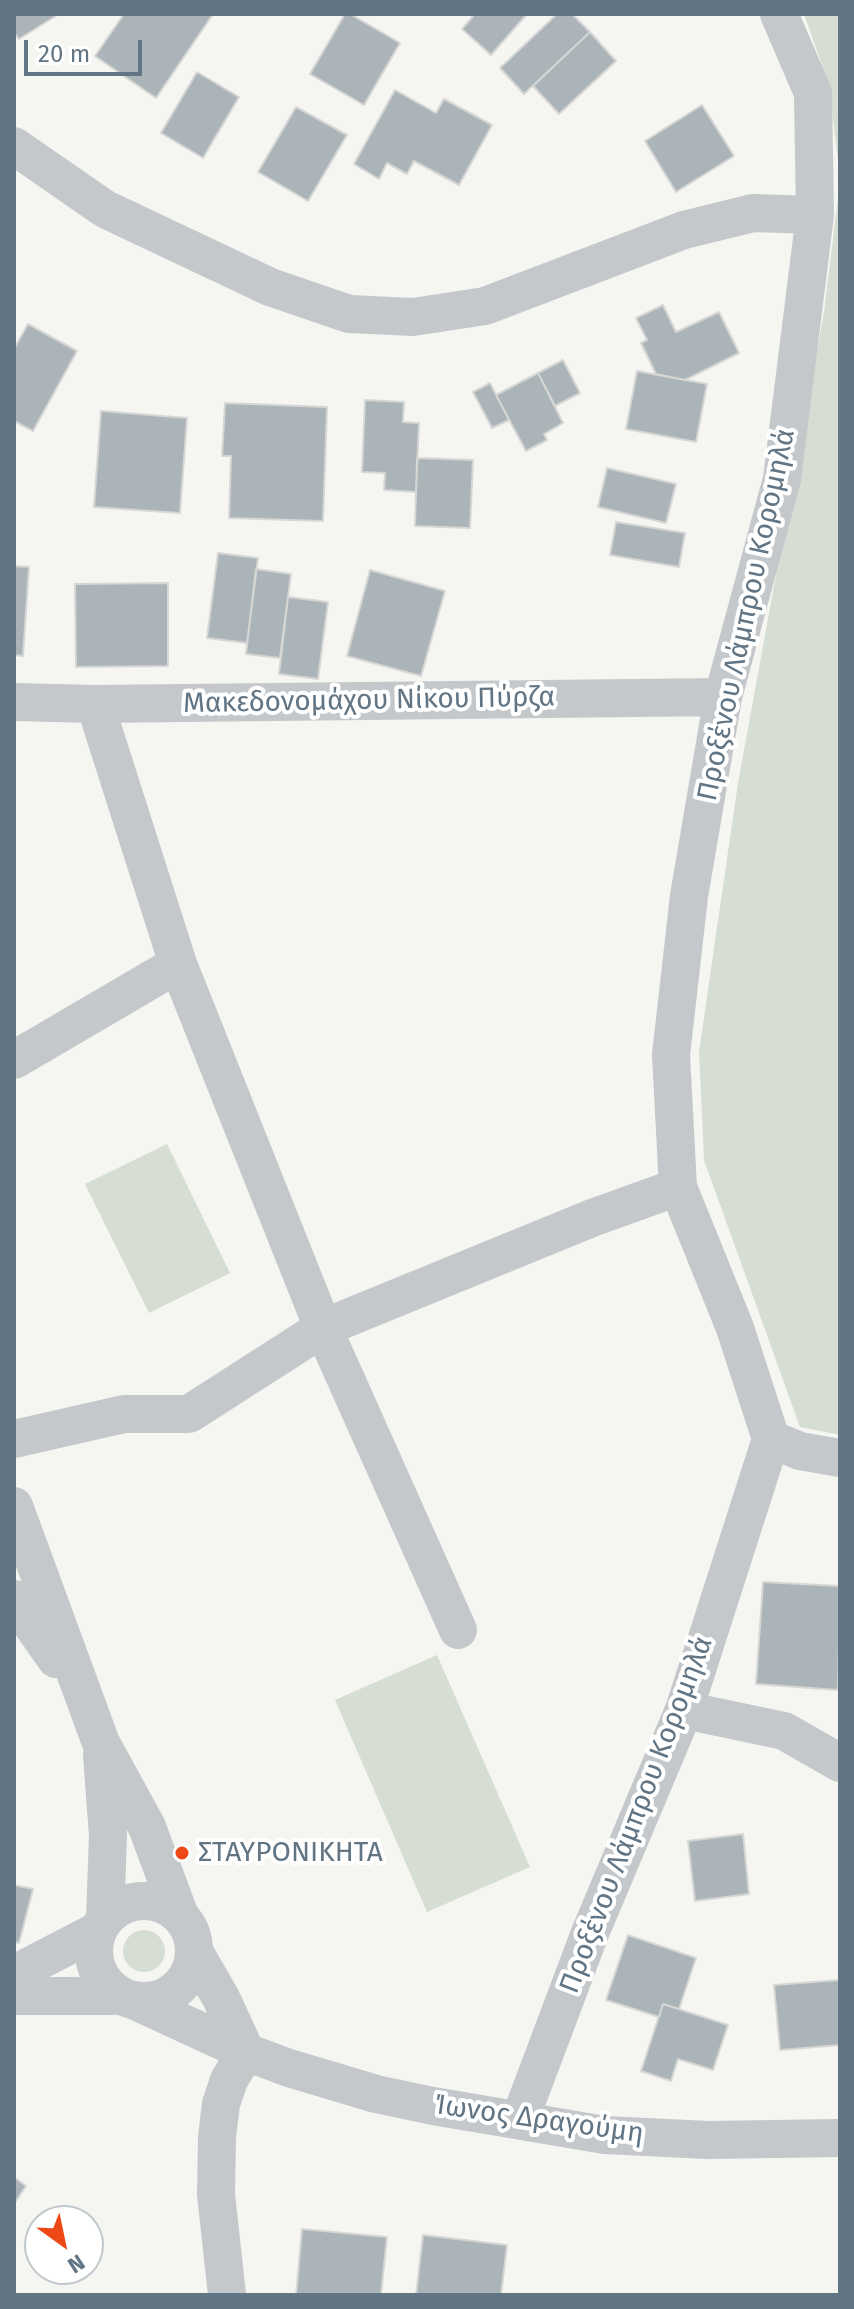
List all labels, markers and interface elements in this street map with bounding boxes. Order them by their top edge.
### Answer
scale bar [28,24,146,74]
text: 20 m [38,40,90,68]
street label: Προξένου Λάμπρου Κορομηλά [691,426,803,804]
street label: Μακεδονομάχου Νίκου Πύρζα [183,681,555,721]
street label: Προξένου Λάμπρου Κορομηλά [553,1632,721,1998]
place label: ΣΤΑΥΡΟΝΙΚΗΤΑ [198,1836,383,1870]
marker: ΣΤΑΥΡΟΝΙΚΗΤΑ [173,1844,191,1862]
street label: Ίωνος Δραγούμη [432,2089,646,2151]
north arrow [24,2205,104,2285]
text: N [63,2249,90,2279]

